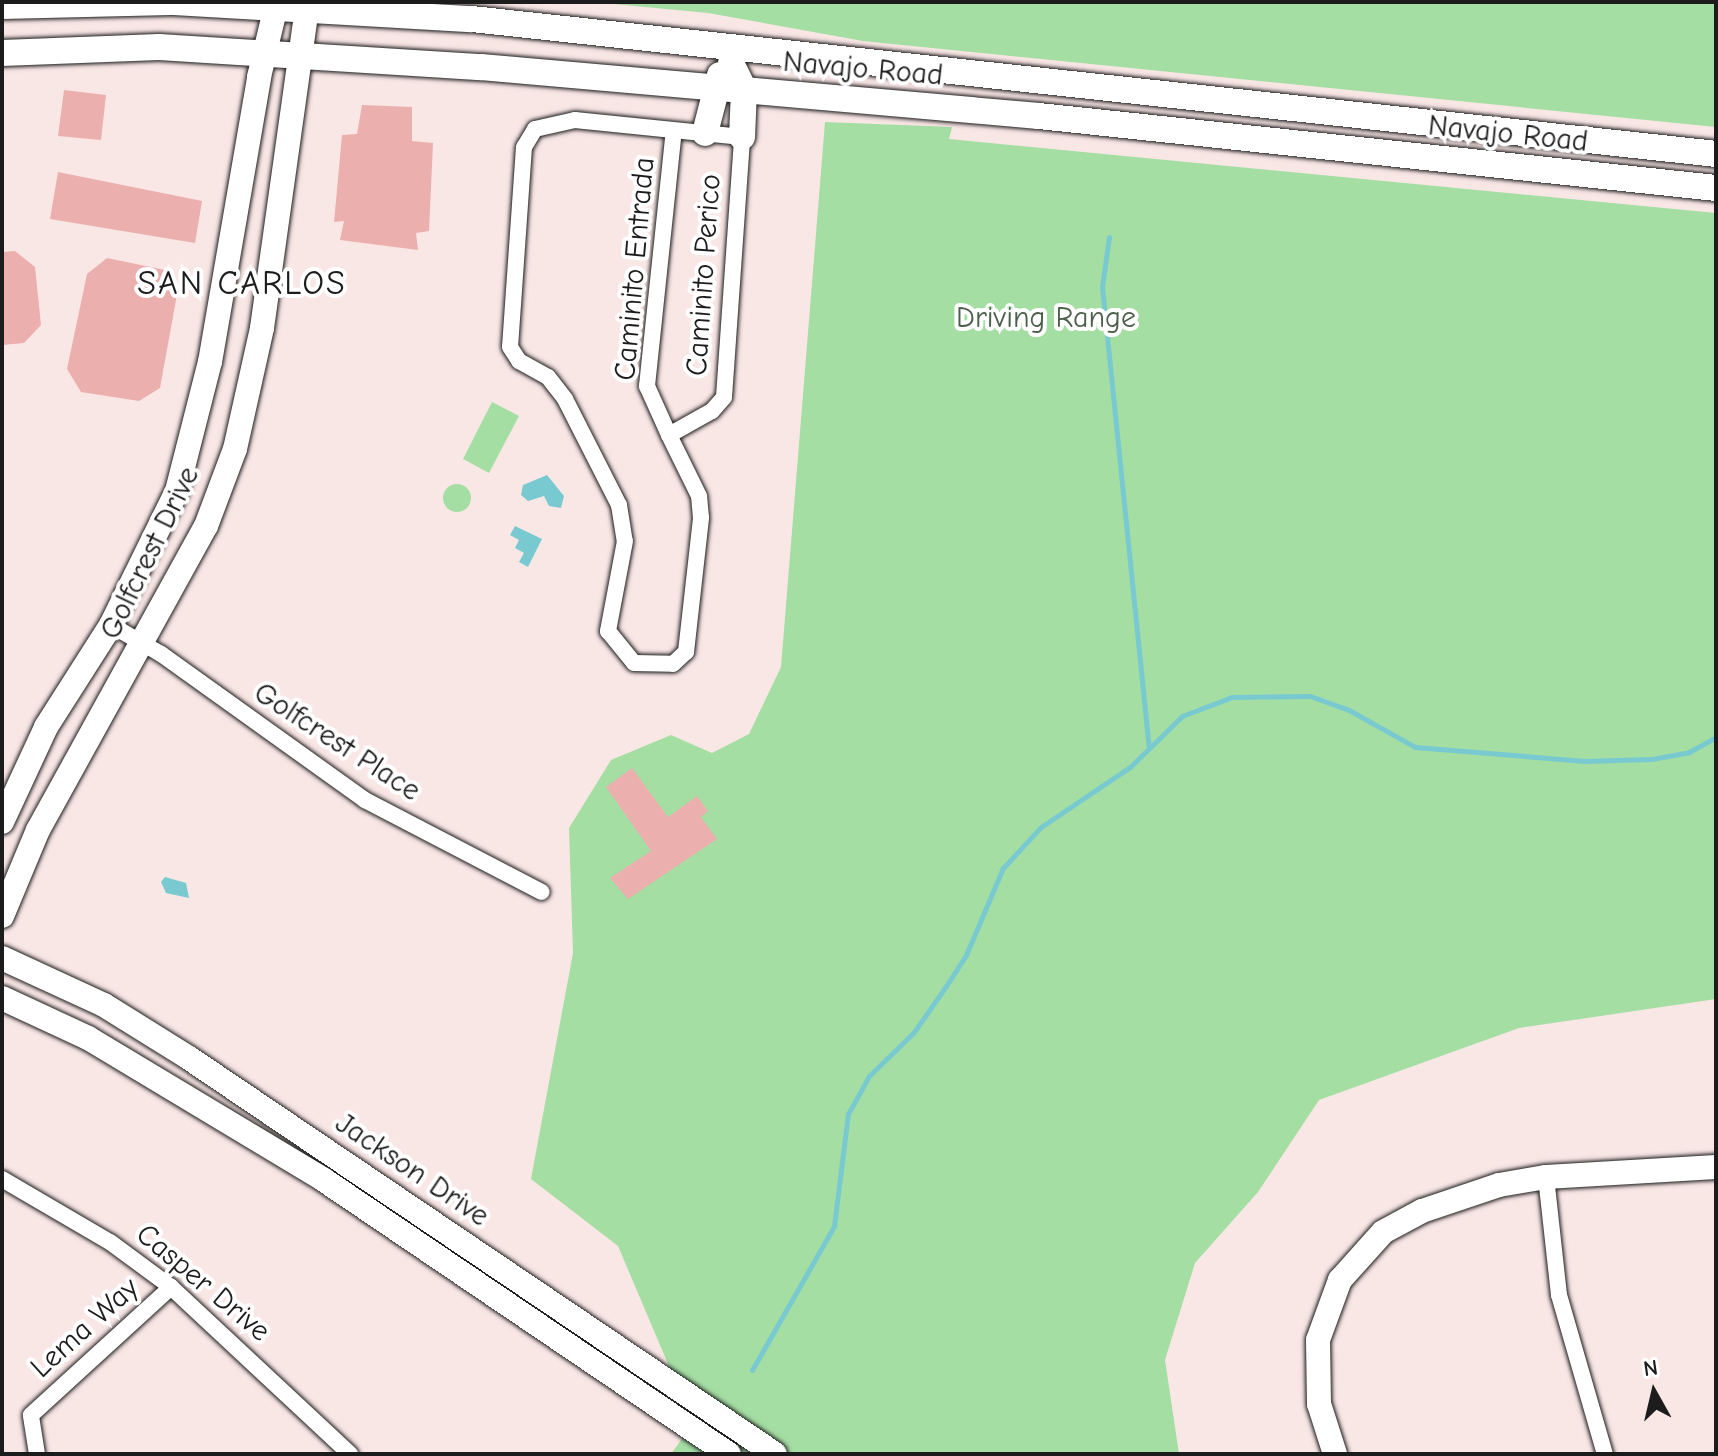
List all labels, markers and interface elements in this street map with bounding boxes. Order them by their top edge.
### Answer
street label: Navajo Road [782,44,944,94]
street label: Navajo Road [1426,108,1590,160]
street label: Caminito Entrada [607,156,663,382]
street label: Caminito Perico [679,173,729,377]
district label: SAN CARLOS [137,264,347,304]
park label: Driving Range [956,300,1136,336]
street label: Golfcrest Drive [93,461,207,645]
street label: Golfcrest Place [247,675,427,809]
street label: Jackson Drive [328,1105,496,1235]
street label: Casper Drive [129,1217,277,1349]
street label: Lema Way [24,1270,146,1386]
north arrow [1614,1352,1694,1432]
text: N [1642,1354,1660,1382]

